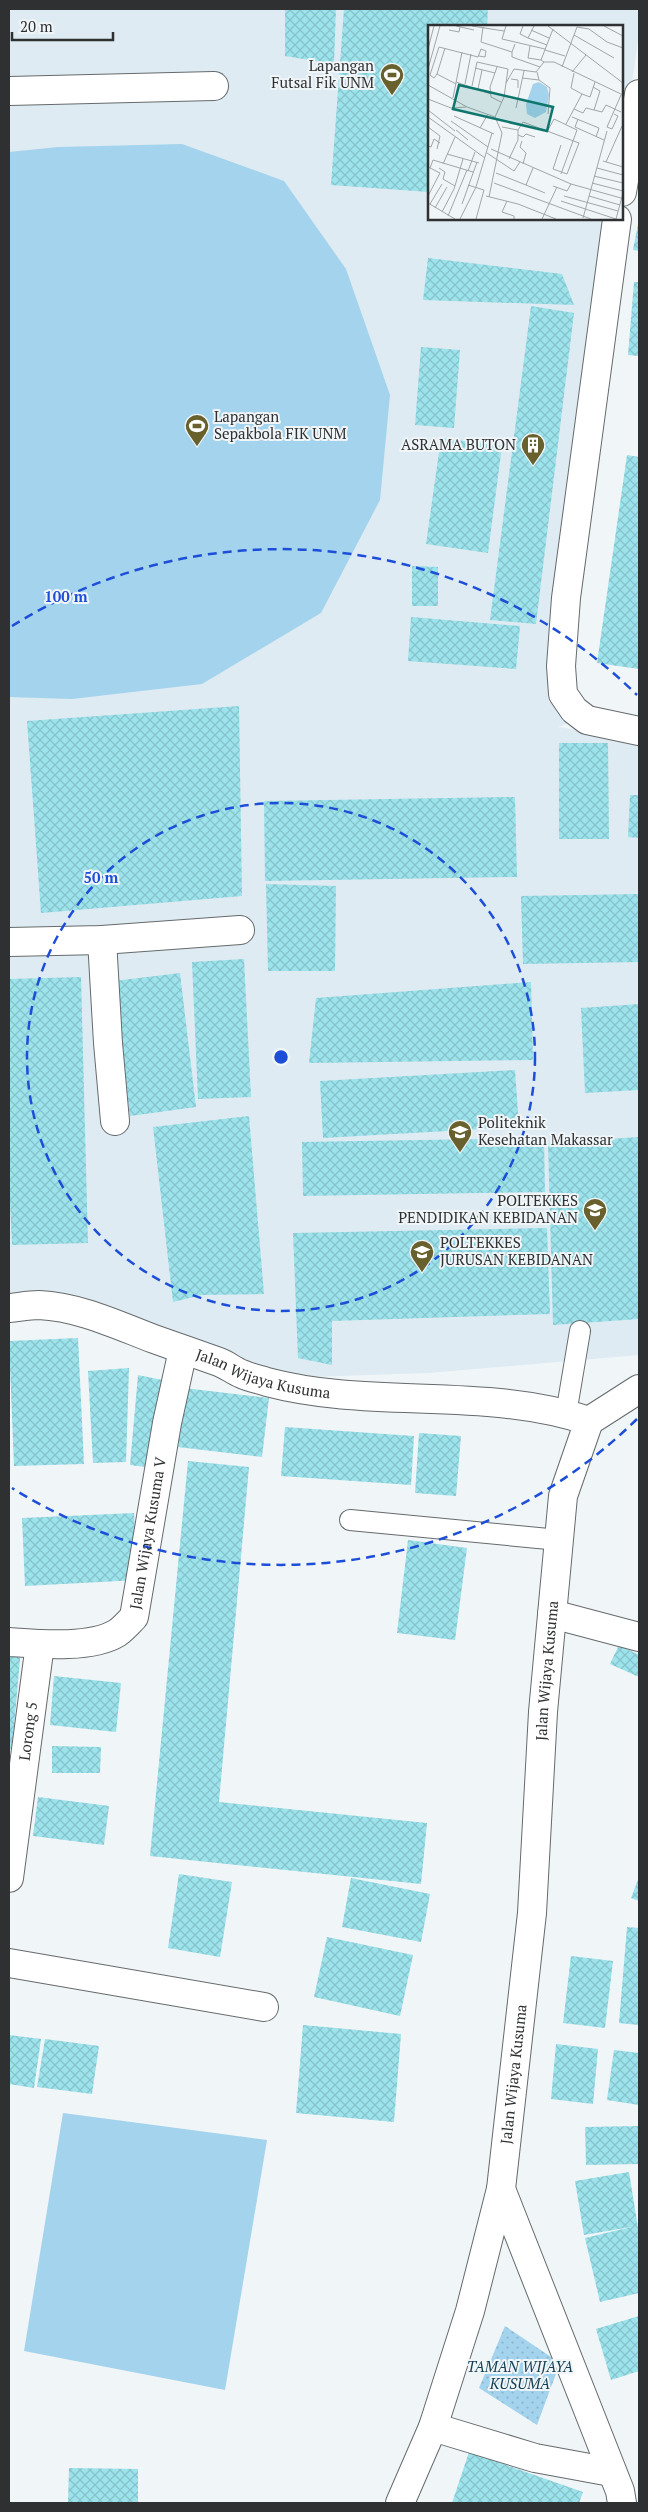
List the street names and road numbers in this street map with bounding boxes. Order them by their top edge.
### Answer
street label: Jalan Wijaya Kusuma [193,1344,332,1402]
street label: Jalan Wijaya Kusuma V [124,1455,170,1611]
street label: Jalan Wijaya Kusuma [530,1599,562,1741]
street label: Lorong 5 [14,1701,41,1762]
street label: Jalan Wijaya Kusuma [495,2003,531,2145]

